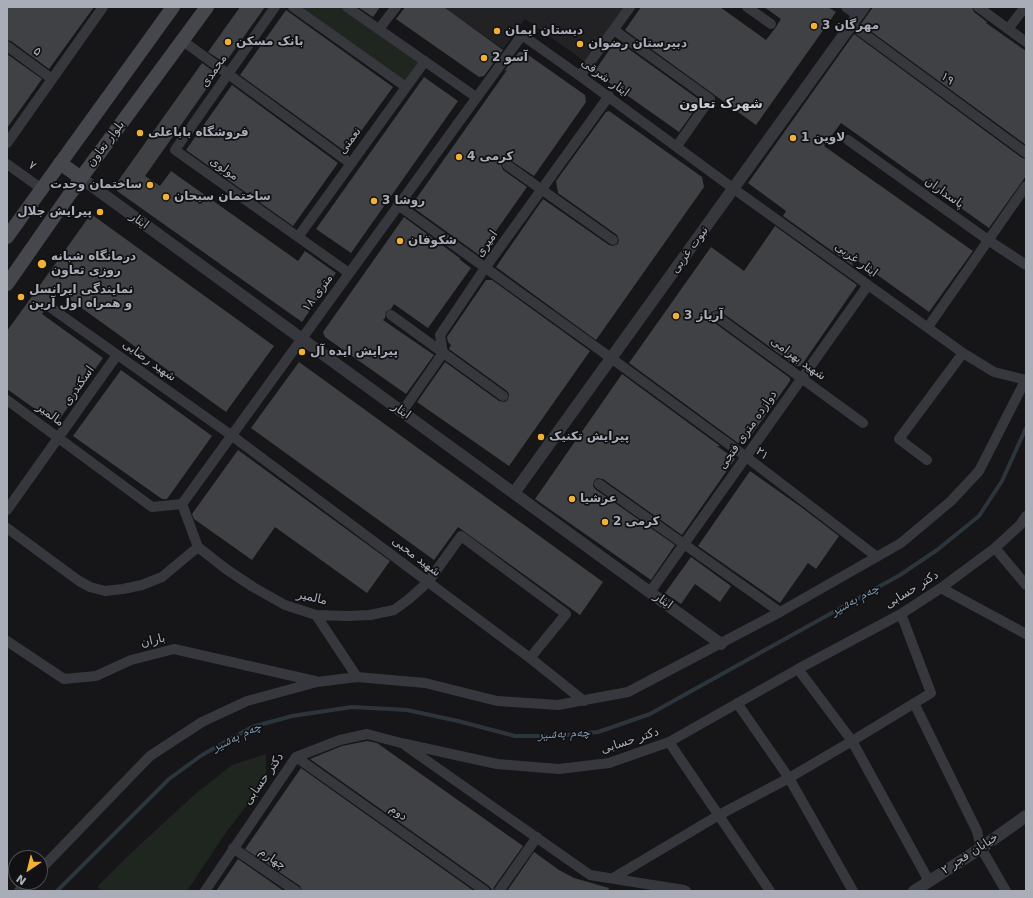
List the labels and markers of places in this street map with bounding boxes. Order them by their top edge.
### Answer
place label: مهرگان 3 [822,19,879,33]
marker: مهرگان 3 [809,21,819,31]
place label: دبستان ایمان [505,24,583,38]
marker: دبستان ایمان [492,26,502,36]
place label: بانک مسکن [236,35,303,49]
marker: بانک مسکن [223,37,233,47]
place label: دبیرستان رضوان [588,37,687,51]
marker: دبیرستان رضوان [575,39,585,49]
place label: آسو 2 [492,51,528,65]
marker: آسو 2 [479,53,489,63]
place label: فروشگاه باباعلی [148,126,249,140]
marker: فروشگاه باباعلی [135,128,145,138]
place label: لاوین 1 [801,131,845,145]
marker: لاوین 1 [788,133,798,143]
place label: کرمی 4 [467,150,514,164]
marker: کرمی 4 [454,152,464,162]
place label: ساختمان وحدت [50,178,142,192]
marker: ساختمان وحدت [145,180,155,190]
place label: ساختمان سبحان [174,190,271,204]
marker: ساختمان سبحان [161,192,171,202]
place label: روشا 3 [382,194,425,208]
marker: روشا 3 [369,196,379,206]
place label: پیرایش جلال [17,205,92,219]
marker: پیرایش جلال [95,207,105,217]
place label: شکوفان [408,234,457,248]
marker: شکوفان [395,236,405,246]
place label: درمانگاه شبانه روزی تعاون [51,250,136,278]
marker: درمانگاه شبانه روزی تعاون [36,258,48,270]
place label: نمایندگی ایرانسل و همراه اول آرین [29,283,133,311]
marker: نمایندگی ایرانسل و همراه اول آرین [16,292,26,302]
place label: آریاز 3 [684,309,723,323]
marker: آریاز 3 [671,311,681,321]
place label: پیرایش ایده آل [310,345,398,359]
marker: پیرایش ایده آل [297,347,307,357]
place label: پیرایش تکنیک [549,430,629,444]
marker: پیرایش تکنیک [536,432,546,442]
place label: عرشیا [580,492,617,506]
marker: عرشیا [567,494,577,504]
place label: کرمی 2 [613,515,660,529]
marker: کرمی 2 [600,517,610,527]

